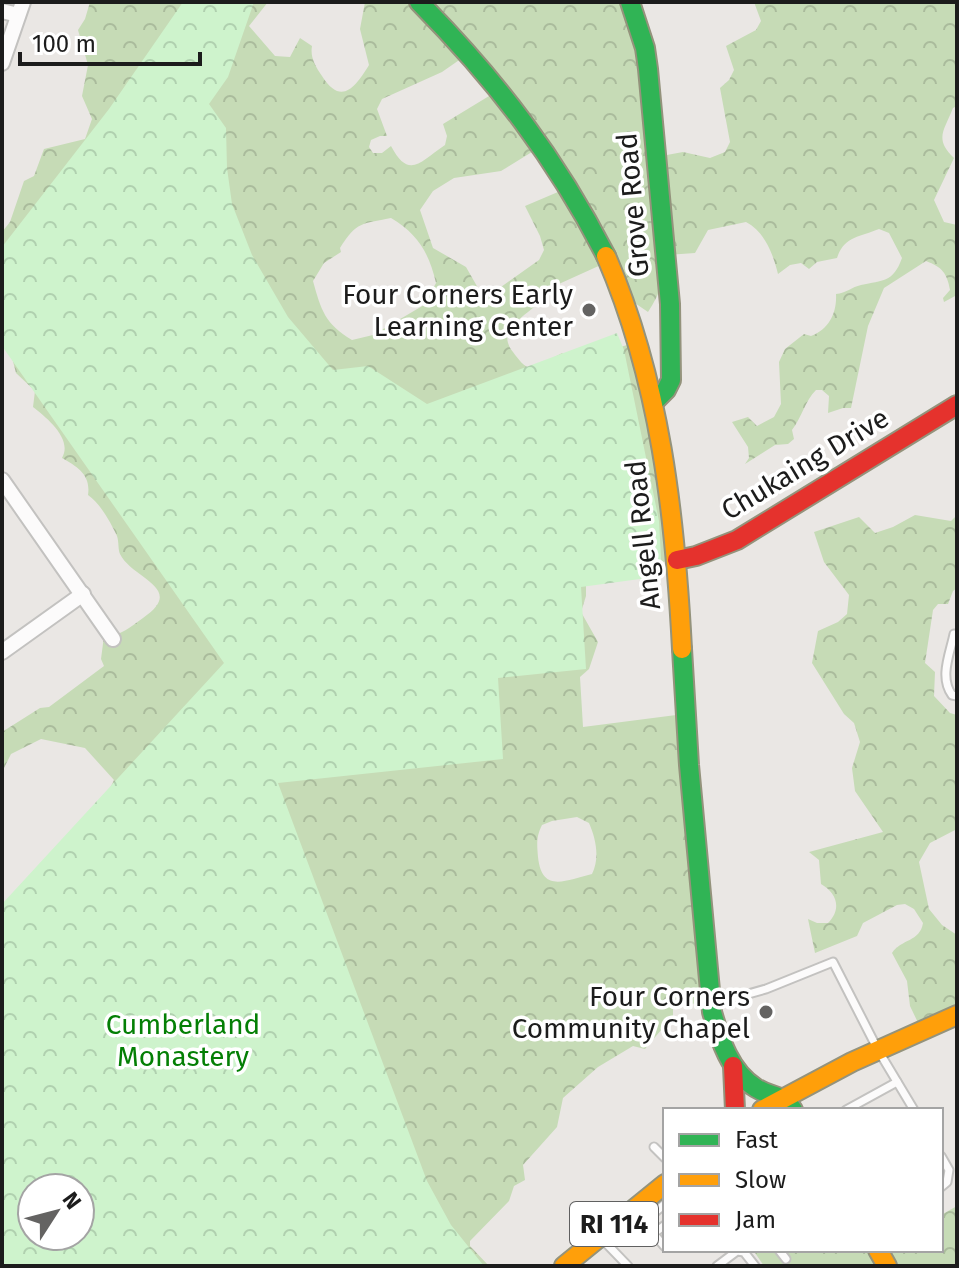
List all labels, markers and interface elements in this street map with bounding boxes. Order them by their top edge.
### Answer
scale bar [20,16,200,66]
text: 100 m [32,30,96,58]
street label: Grove Road [610,131,656,279]
place label: Four Corners Early Learning Center [342,278,573,343]
marker: Four Corners Early Learning Center [580,301,598,319]
street label: Chukaing Drive [715,401,895,527]
street label: Angell Road [619,459,667,611]
place label: Four Corners Community Chapel [512,980,750,1045]
marker: Four Corners Community Chapel [757,1003,775,1021]
park label: Cumberland Monastery [106,1008,260,1073]
legend [663,1108,943,1252]
text: Fast [735,1126,778,1154]
text: Slow [735,1166,786,1194]
north arrow [16,1172,96,1252]
text: N [57,1187,87,1214]
road number: RI 114 [570,1202,658,1246]
text: Jam [735,1206,776,1234]

